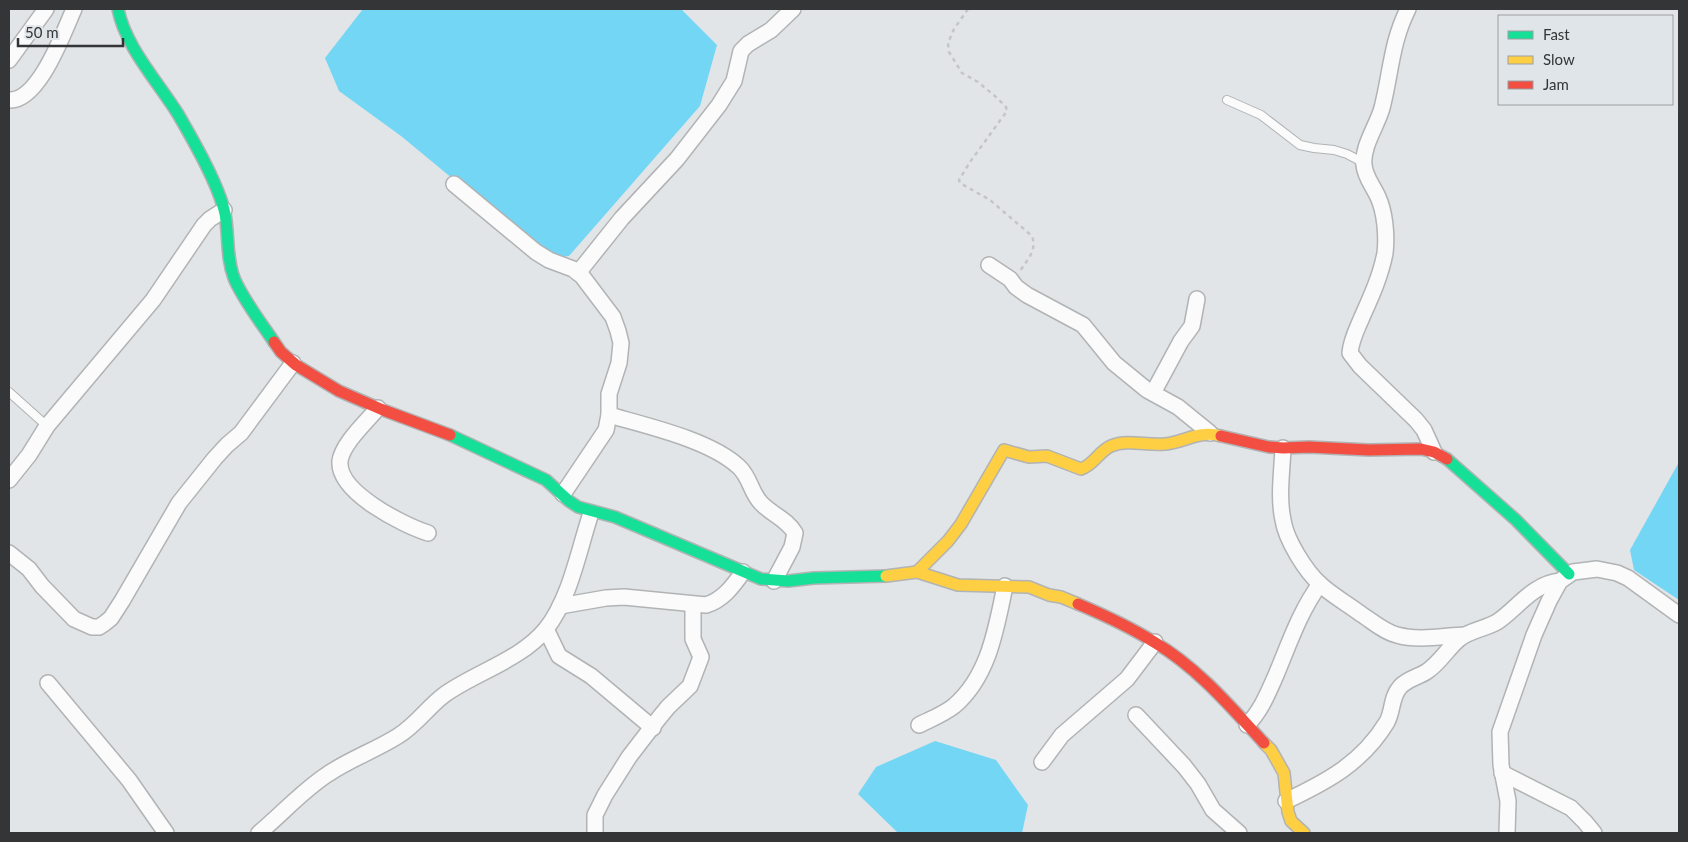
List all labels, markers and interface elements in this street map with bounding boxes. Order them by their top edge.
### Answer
scale bar [18,15,122,47]
legend [1498,15,1673,105]
text: 50 m [25,23,59,41]
text: Fast [1543,25,1570,43]
text: Slow [1543,50,1575,68]
text: Jam [1543,75,1569,93]

